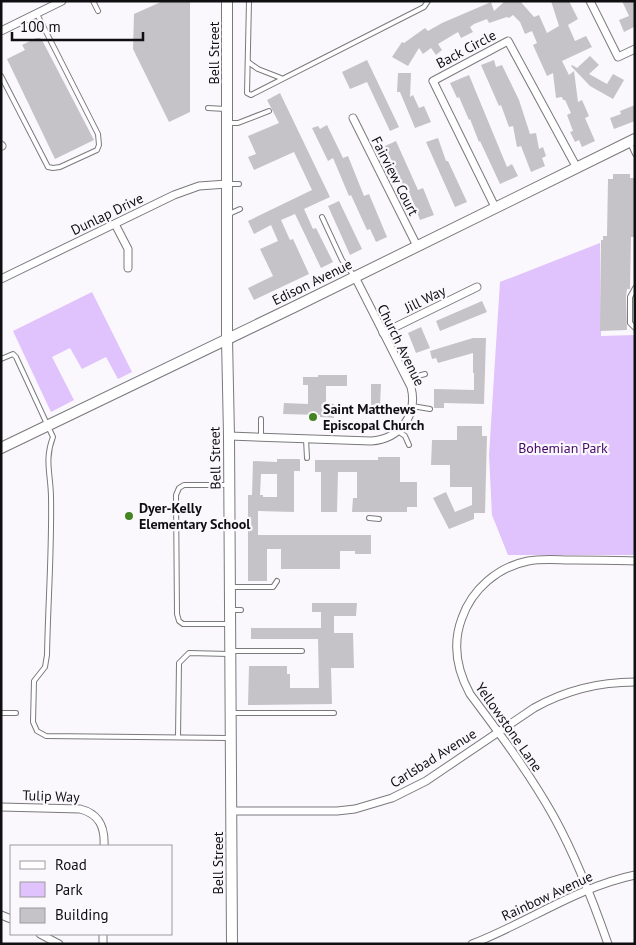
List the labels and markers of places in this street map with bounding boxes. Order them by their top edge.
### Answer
place label: Saint Matthews Episcopal Church [323,400,424,434]
marker: Saint Matthews Episcopal Church [307,411,319,423]
place label: Dyer-Kelly Elementary School [139,499,251,533]
marker: Dyer-Kelly Elementary School [123,510,135,522]

